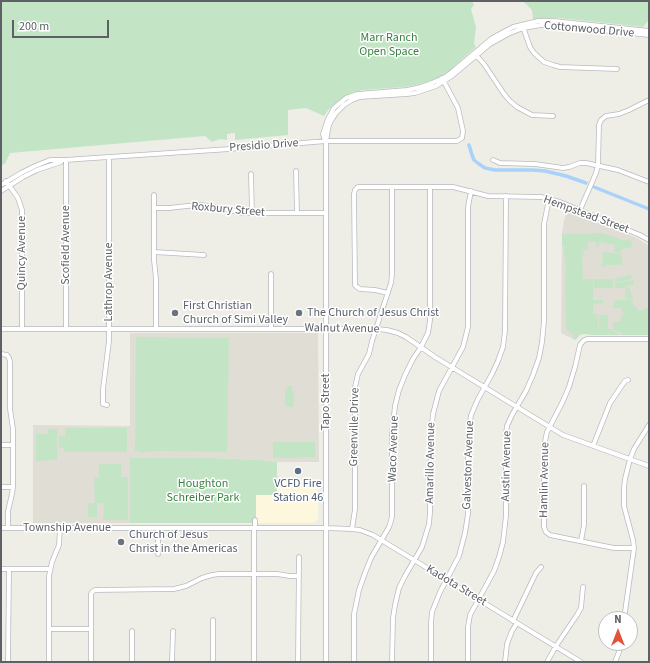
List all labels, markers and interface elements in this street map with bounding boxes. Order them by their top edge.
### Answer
scale bar [14,12,111,38]
text: 200 m [19,18,49,35]
street label: Cottonwood Drive [543,19,635,41]
park label: Marr Ranch Open Space [359,31,419,59]
street label: Presidio Drive [229,136,299,156]
street label: Hempstead Street [541,193,631,237]
street label: Roxbury Street [190,200,266,220]
street label: Scofield Avenue [59,205,73,285]
street label: Quincy Avenue [15,216,29,290]
street label: Lathrop Avenue [102,243,116,321]
place label: First Christian Church of Simi Valley [183,299,288,327]
place label: The Church of Jesus Christ [307,306,439,320]
marker: First Christian Church of Simi Valley [170,308,180,318]
marker: The Church of Jesus Christ [294,308,304,318]
street label: Walnut Avenue [304,321,380,337]
street label: Tapo Street [319,373,333,431]
street label: Greenville Drive [347,387,363,467]
street label: Waco Avenue [386,416,402,482]
street label: Galveston Avenue [460,420,478,510]
street label: Amarillo Avenue [423,422,439,504]
street label: Austin Avenue [499,431,515,501]
street label: Hamlin Avenue [537,442,553,518]
marker: VCFD Fire Station 46 [293,466,303,476]
park label: Houghton Schreiber Park [167,477,239,505]
place label: VCFD Fire Station 46 [273,477,323,505]
street label: Township Avenue [23,521,111,535]
place label: Church of Jesus Christ in the Americas [129,528,238,556]
marker: Church of Jesus Christ in the Americas [116,537,126,547]
street label: Kadota Street [423,562,489,610]
north arrow [598,611,638,651]
text: N [614,612,622,627]

